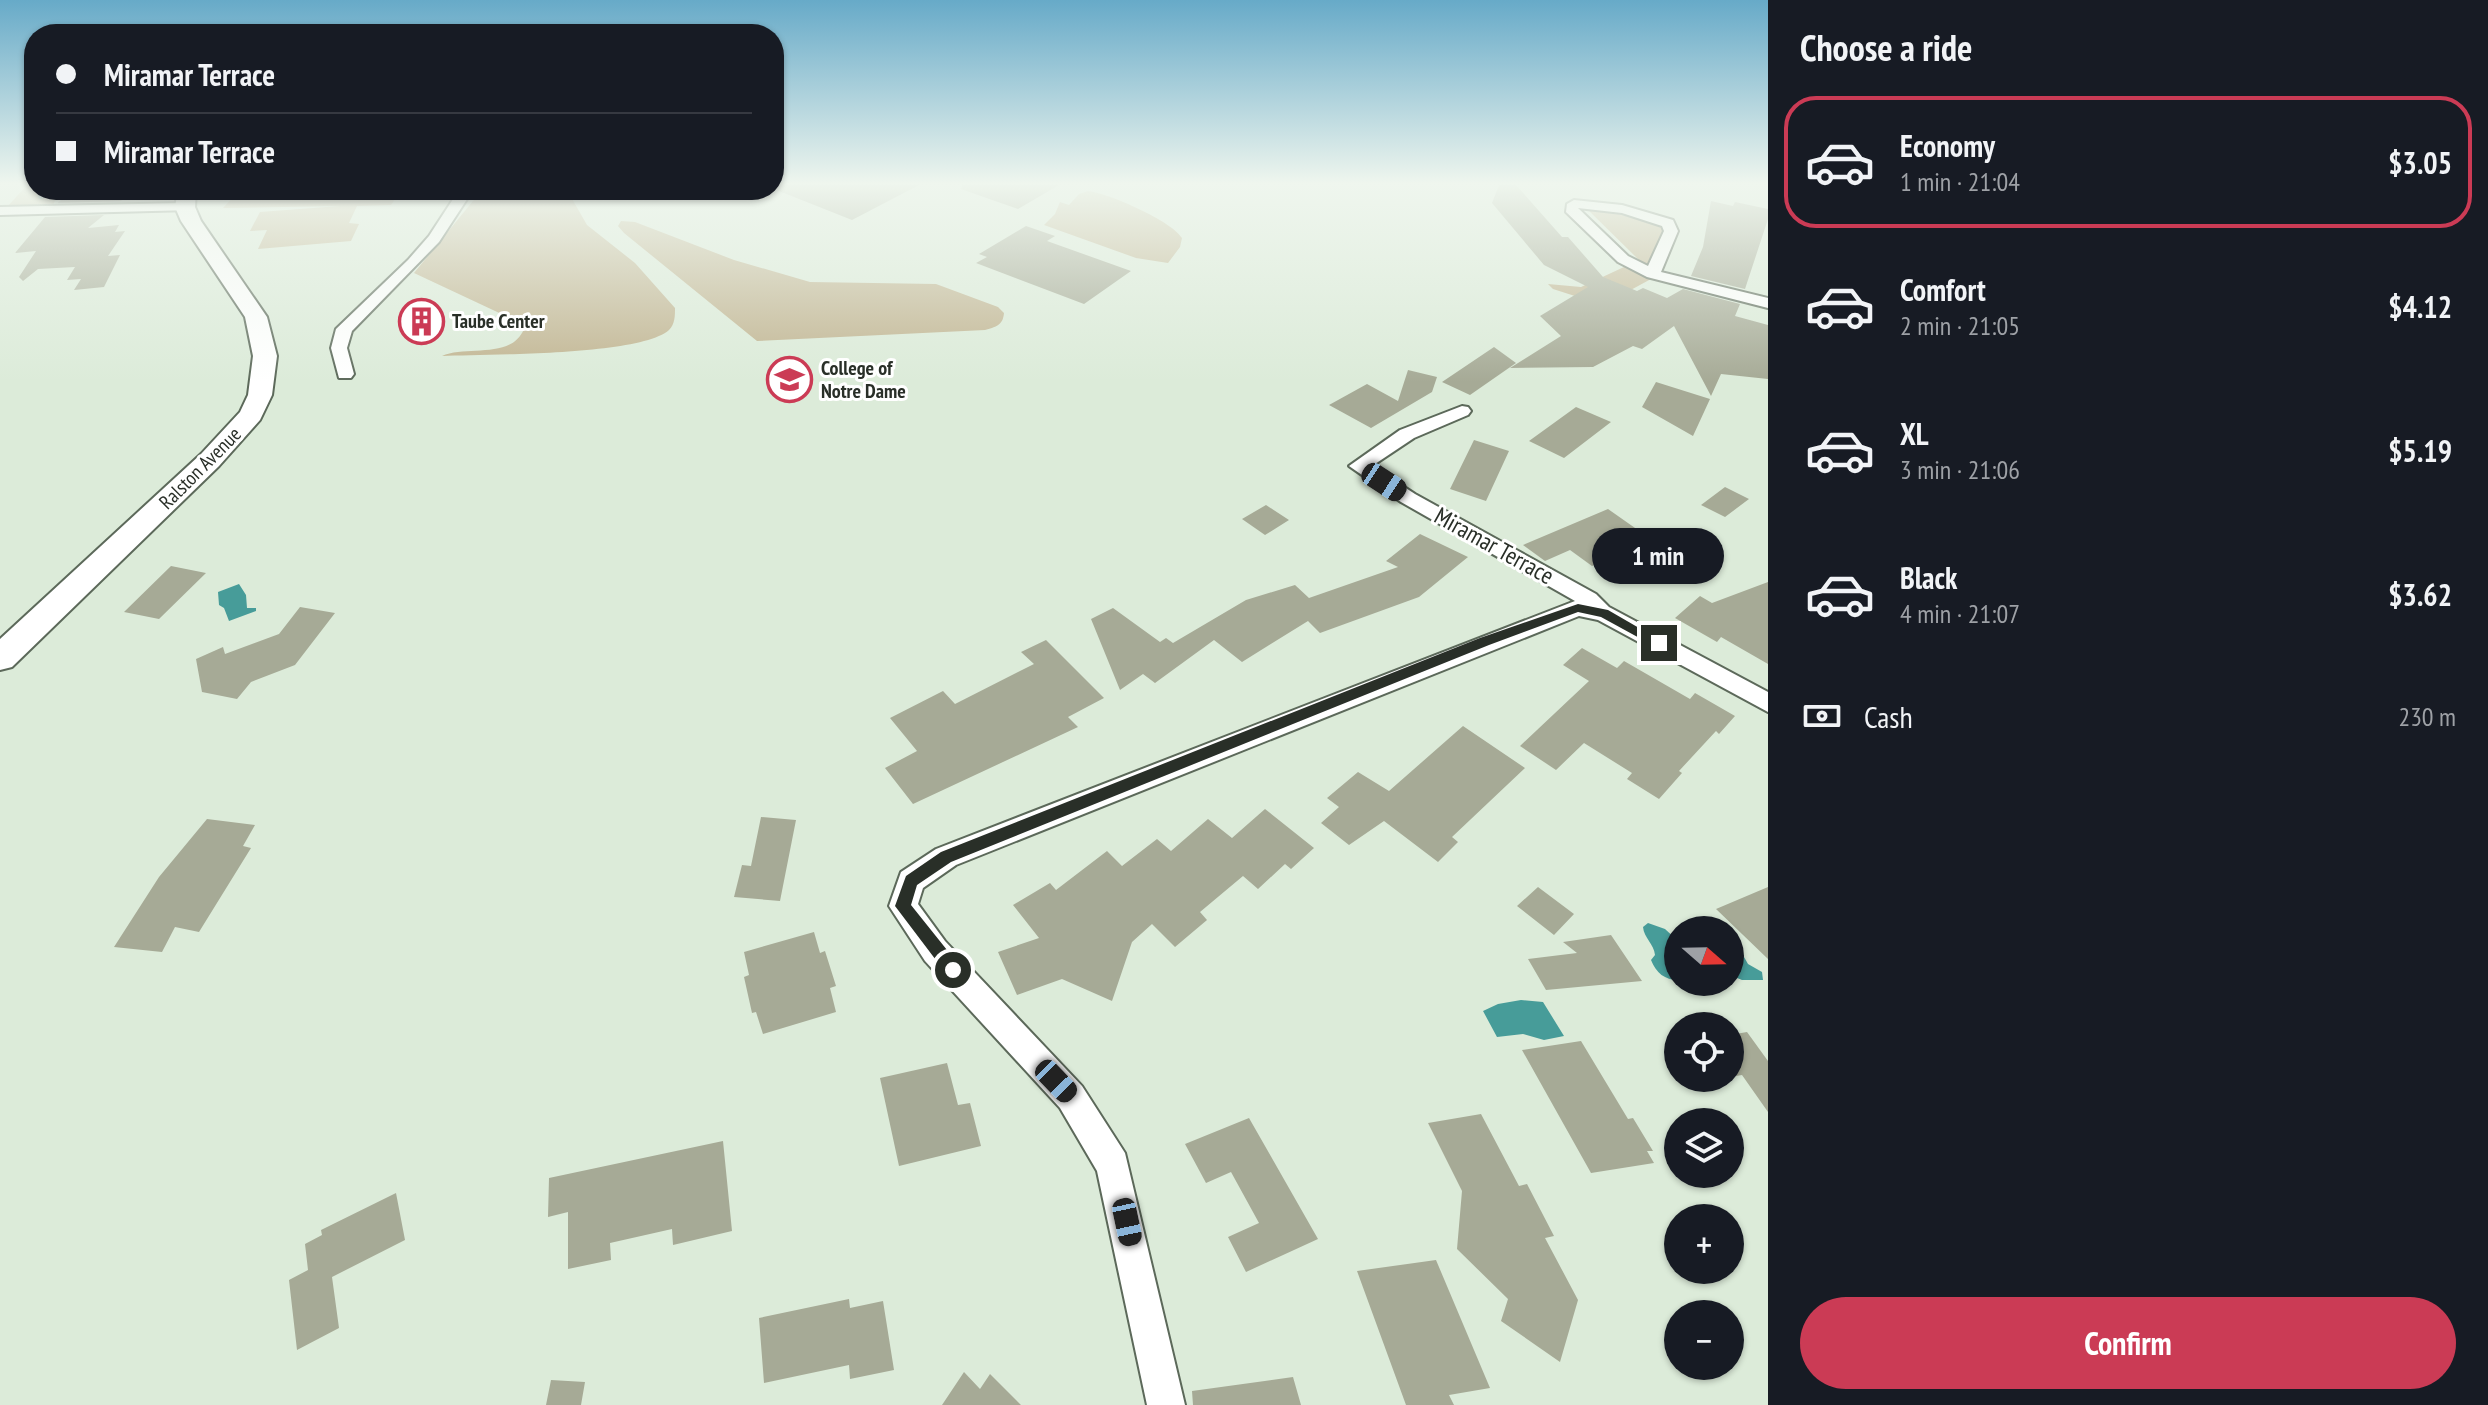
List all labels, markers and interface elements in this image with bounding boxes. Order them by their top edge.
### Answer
text: Choose a ride [1800,24,1972,71]
text: Miramar Terrace [104,55,275,94]
icon: car [1804,126,1876,198]
text: Economy [1900,126,1995,165]
text: Miramar Terrace [104,132,275,171]
text: $3.05 [2388,143,2452,182]
text: 1 min · 21:04 [1900,165,2020,198]
icon: car [1804,270,1876,342]
text: Comfort [1900,270,1986,309]
text: $4.12 [2388,287,2452,326]
building icon: Taube Center [397,297,445,345]
place label: Taube Center [452,308,545,334]
text: 2 min · 21:05 [1900,309,2020,342]
place label: College of Notre Dame [821,355,906,404]
school or university icon: College of Notre Dame [766,356,814,404]
icon: car [1804,414,1876,486]
text: XL [1900,414,1929,453]
street label: Ralston Avenue [153,421,247,515]
text: $5.19 [2388,431,2452,470]
text: 3 min · 21:06 [1900,453,2020,486]
car [1357,459,1411,505]
street label: Miramar Terrace [1429,500,1559,591]
callout: 1 min [1593,527,1725,583]
text: 1 min [1632,539,1684,572]
icon: car [1804,558,1876,630]
text: Black [1900,558,1957,597]
text: $3.62 [2388,575,2452,614]
text: 4 min · 21:07 [1900,597,2020,630]
route end [1641,625,1677,661]
icon: cash [1800,694,1844,738]
text: Cash [1864,697,1913,736]
text: 230 m [2398,700,2456,733]
north arrow [1664,916,1744,996]
map controls [1664,916,1744,1380]
route start [935,952,971,988]
button: locate [1664,1012,1744,1092]
car [1031,1055,1081,1107]
button: layers [1664,1108,1744,1188]
car [1110,1196,1144,1248]
button: + [1664,1204,1744,1284]
button: Confirm [1800,1297,2456,1389]
button: − [1664,1300,1744,1380]

